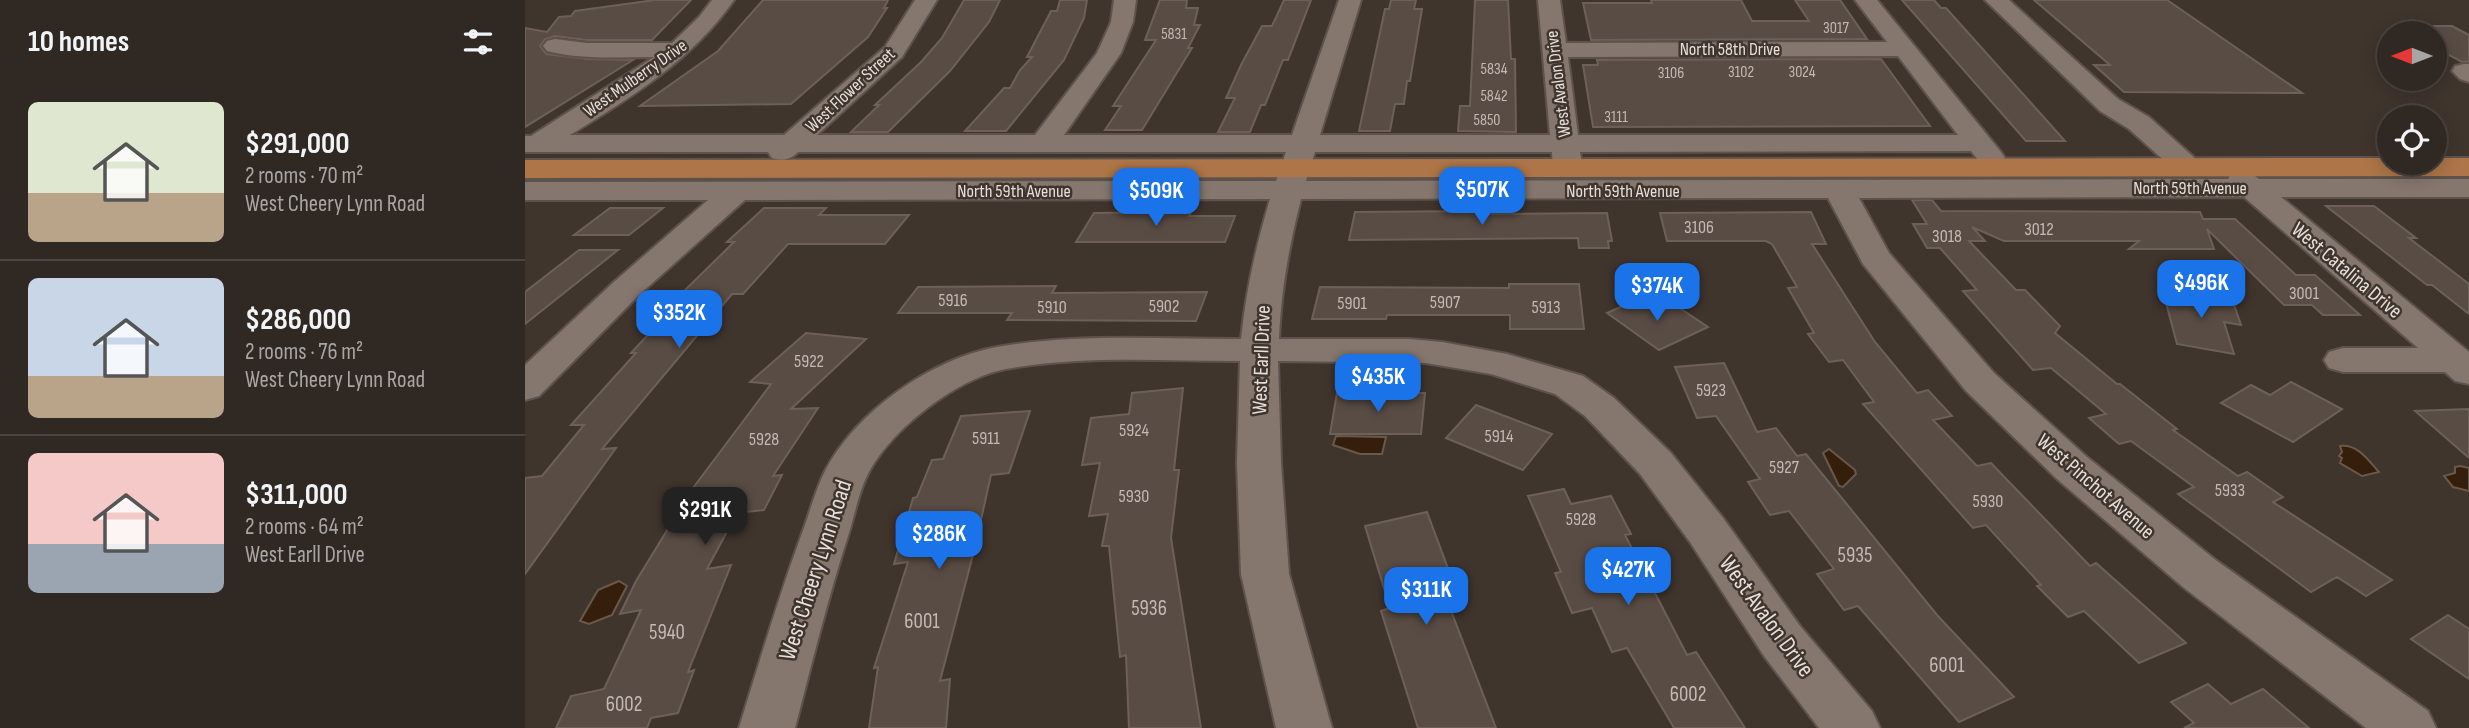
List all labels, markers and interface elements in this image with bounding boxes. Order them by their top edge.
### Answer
house number: 3017 [1823,19,1850,38]
north arrow [2377,21,2447,91]
map controls [2377,21,2447,175]
icon: filters [459,23,497,61]
text: 10 homes [28,24,129,60]
house number: 5831 [1161,25,1187,44]
street label: West Avalon Drive [1542,29,1575,139]
street label: West Mulberry Drive [580,35,691,122]
street label: North 58th Drive [1680,39,1780,60]
street label: West Flower Street [801,43,900,137]
house number: 5834 [1481,60,1508,79]
house number: 3102 [1728,63,1754,82]
house number: 3024 [1788,63,1816,82]
house number: 3106 [1658,64,1684,83]
house number: 5842 [1480,87,1508,106]
button: locate [2377,105,2447,175]
house number: 3111 [1604,108,1628,127]
house number: 5850 [1474,111,1501,130]
text: $291,000 [245,126,350,162]
icon: home [84,130,168,214]
text: 2 rooms · 70 m² [245,162,363,190]
pin: $509K [1107,168,1205,228]
pin: $507K [1433,168,1531,227]
text: $507K [1455,176,1509,204]
text: $509K [1128,177,1184,205]
street label: North 59th Avenue [2133,178,2247,199]
street label: North 59th Avenue [957,181,1071,202]
street label: North 59th Avenue [1566,181,1680,202]
text: West Cheery Lynn Road [245,190,425,218]
house number: 3106 [1684,217,1714,238]
street label: West Catalina Drive [2286,217,2407,324]
house number: 3012 [2024,219,2054,240]
house number: 3018 [1932,226,1962,247]
pin: $496K [2152,260,2250,320]
pin: $374K [1608,264,1706,323]
text: $496K [2173,269,2229,297]
text: $374K [1631,272,1683,300]
house number: 3001 [2289,283,2320,304]
pin: $352K [630,290,728,350]
house number: 5916 [938,290,968,311]
house number: 5907 [1430,292,1461,313]
house number: 5901 [1337,293,1367,314]
house number: 5902 [1149,296,1179,317]
house number: 5910 [1037,297,1067,318]
house number: 5913 [1531,297,1561,318]
text: $352K [652,299,706,327]
text: $286,000 [245,302,351,338]
street label: West Earll Drive [1247,305,1276,415]
icon: home [84,306,168,390]
text: 2 rooms · 76 m² [245,338,363,366]
house number: 5922 [794,351,824,372]
pin: $435K [1329,354,1427,414]
text: $435K [1351,363,1405,391]
text: West Cheery Lynn Road [245,366,425,394]
house number: 5923 [1696,380,1726,401]
house number: 5924 [1119,420,1149,441]
house number: 5914 [1484,426,1514,447]
house number: 5911 [972,428,1001,449]
street label: West Pinchot Avenue [2032,428,2160,544]
house number: 5928 [749,429,779,450]
house number: 5927 [1769,457,1800,478]
street label: West Cheery Lynn Road [773,476,858,664]
text: $311,000 [245,477,348,513]
house number: 5933 [2215,480,2245,501]
icon: home [84,481,168,565]
house number: 5930 [1119,486,1149,507]
pin: $291K [656,488,754,547]
house number: 5930 [1973,491,2003,512]
text: $291K [678,496,732,524]
house number: 5928 [1566,509,1596,530]
pin: $286K [890,512,988,571]
text: 2 rooms · 64 m² [245,513,364,541]
text: $286K [912,520,966,548]
text: West Earll Drive [245,541,365,569]
house number: 5935 [1838,543,1872,568]
pin: $427K [1579,548,1677,607]
street label: West Avalon Drive [1713,550,1820,683]
text: $427K [1601,556,1655,584]
pin: $311K [1377,568,1475,627]
text: $311K [1400,576,1452,604]
house number: 5936 [1131,596,1167,621]
house number: 6001 [904,609,940,634]
house number: 5940 [649,620,685,645]
house number: 6001 [1929,653,1965,678]
house number: 6002 [1670,682,1706,707]
house number: 6002 [606,692,642,717]

